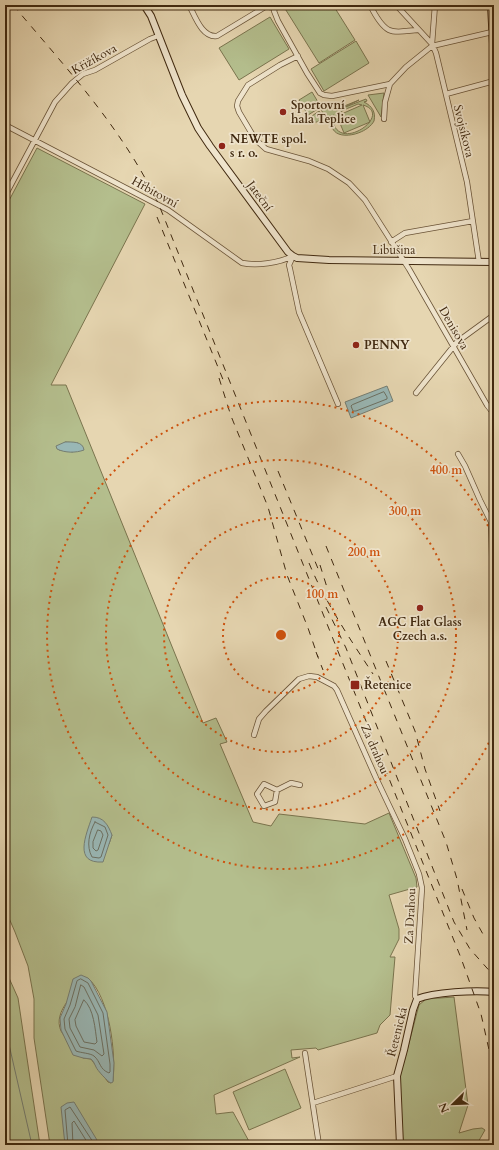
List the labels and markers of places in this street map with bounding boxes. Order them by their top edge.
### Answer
place label: Sportovní hala Teplice [291,97,356,127]
marker: Sportovní hala Teplice [278,107,288,117]
place label: NEWTE spol. s r. o. [230,131,307,161]
marker: NEWTE spol. s r. o. [217,141,227,151]
place label: PENNY [364,337,410,353]
marker: PENNY [351,340,361,350]
marker: AGC Flat Glass Czech a.s. [415,603,425,613]
place label: AGC Flat Glass Czech a.s. [378,614,462,644]
centre of rings [274,628,288,642]
place label: Řetenice [364,676,412,693]
marker: Řetenice [349,679,361,691]

